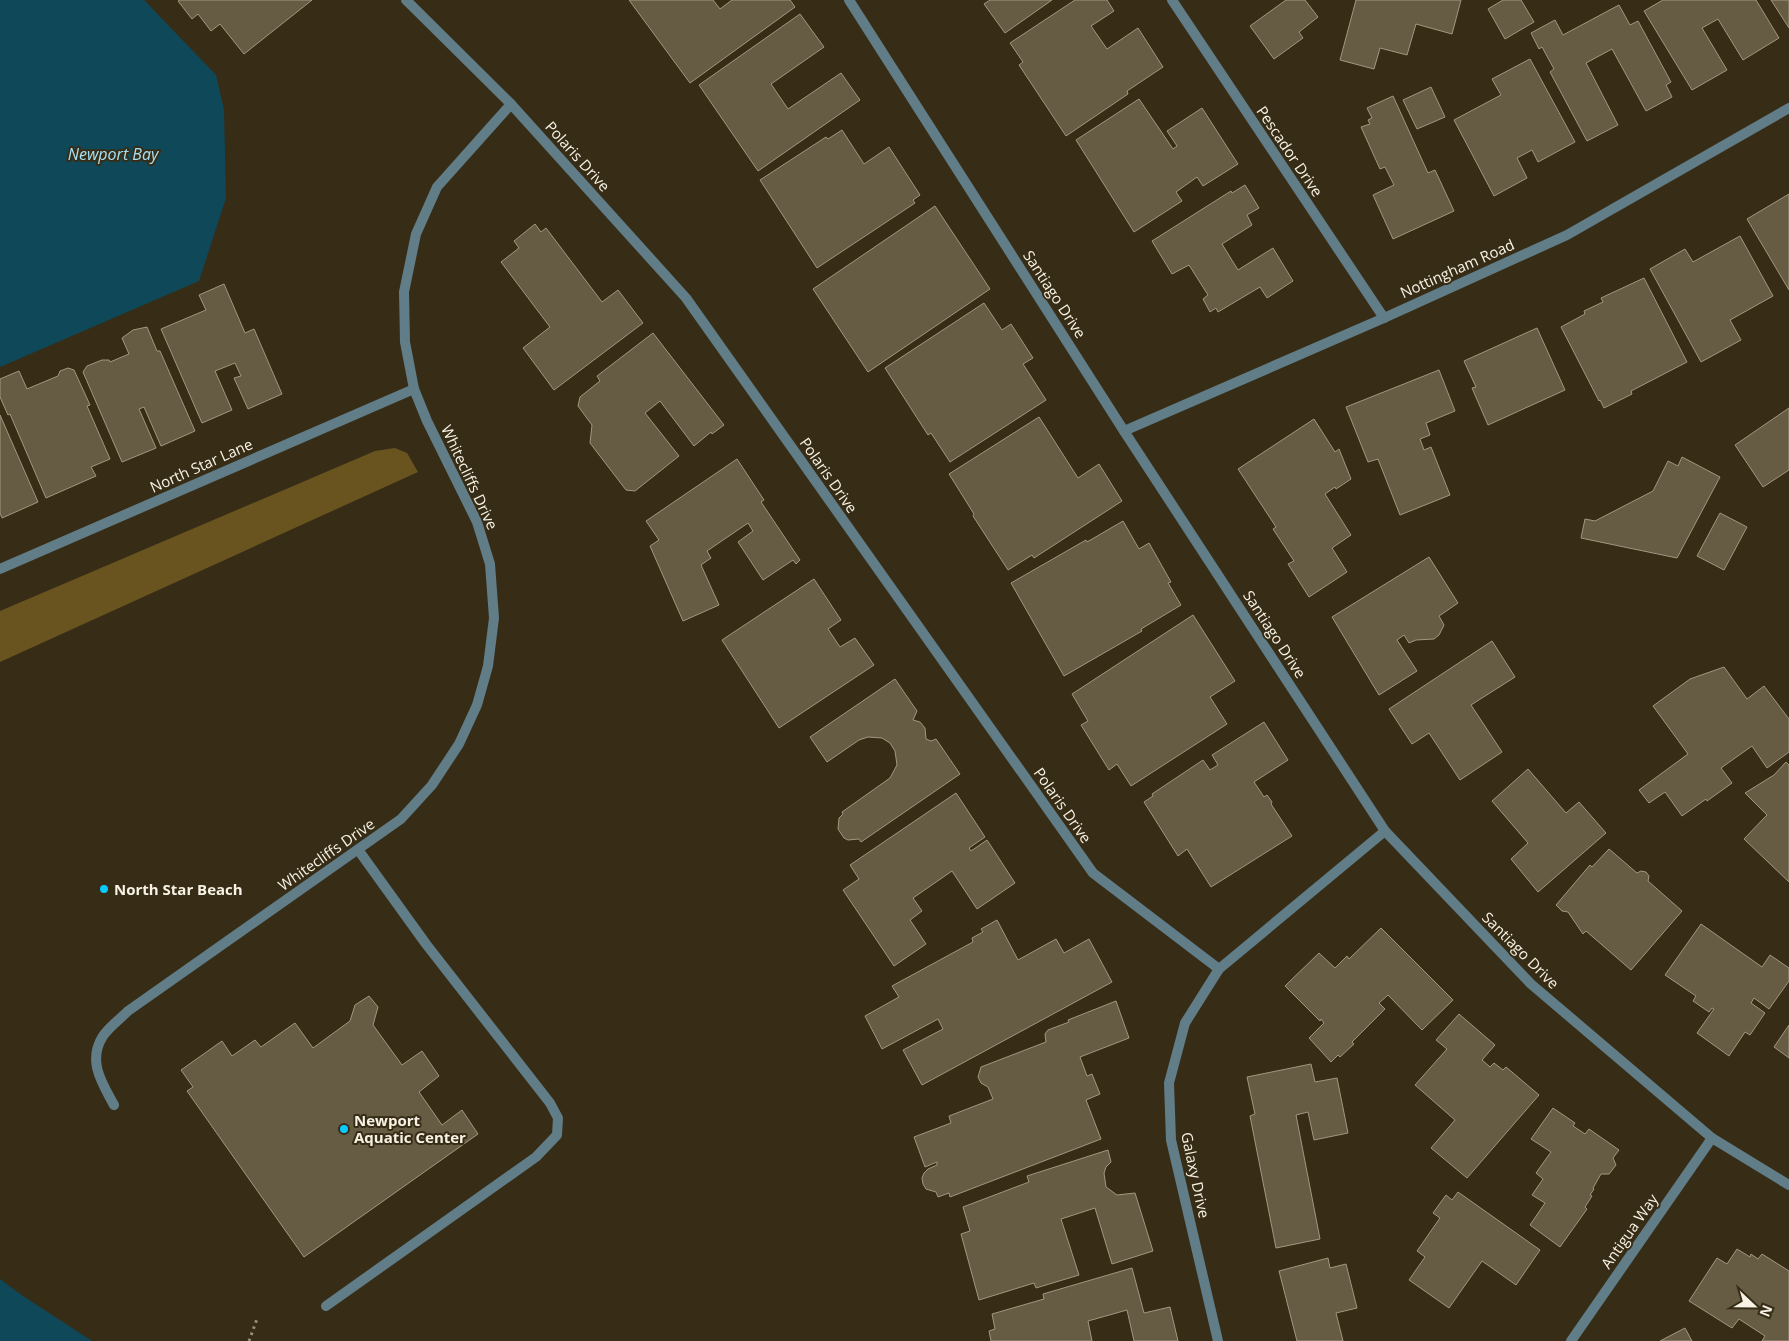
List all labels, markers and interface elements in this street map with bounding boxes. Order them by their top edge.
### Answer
street label: Pescador Drive [1252,102,1328,200]
street label: Polaris Drive [541,117,615,195]
water label: Newport Bay [68,143,160,165]
street label: Nottingham Road [1397,234,1517,302]
street label: Santiago Drive [1019,246,1091,342]
street label: Whitecliffs Drive [437,421,503,533]
street label: North Star Lane [146,433,256,497]
street label: Polaris Drive [796,433,862,517]
street label: Santiago Drive [1239,586,1311,682]
street label: Polaris Drive [1030,763,1096,847]
street label: Whitecliffs Drive [274,813,378,895]
place label: North Star Beach [114,879,243,899]
marker: North Star Beach [98,883,110,895]
street label: Santiago Drive [1478,907,1564,993]
place label: Newport Aquatic Center [354,1110,466,1147]
marker: Newport Aquatic Center [338,1123,350,1135]
street label: Galaxy Drive [1177,1130,1215,1220]
street label: Antigua Way [1596,1189,1662,1272]
north arrow [1729,1281,1779,1331]
text: N [1756,1302,1777,1320]

